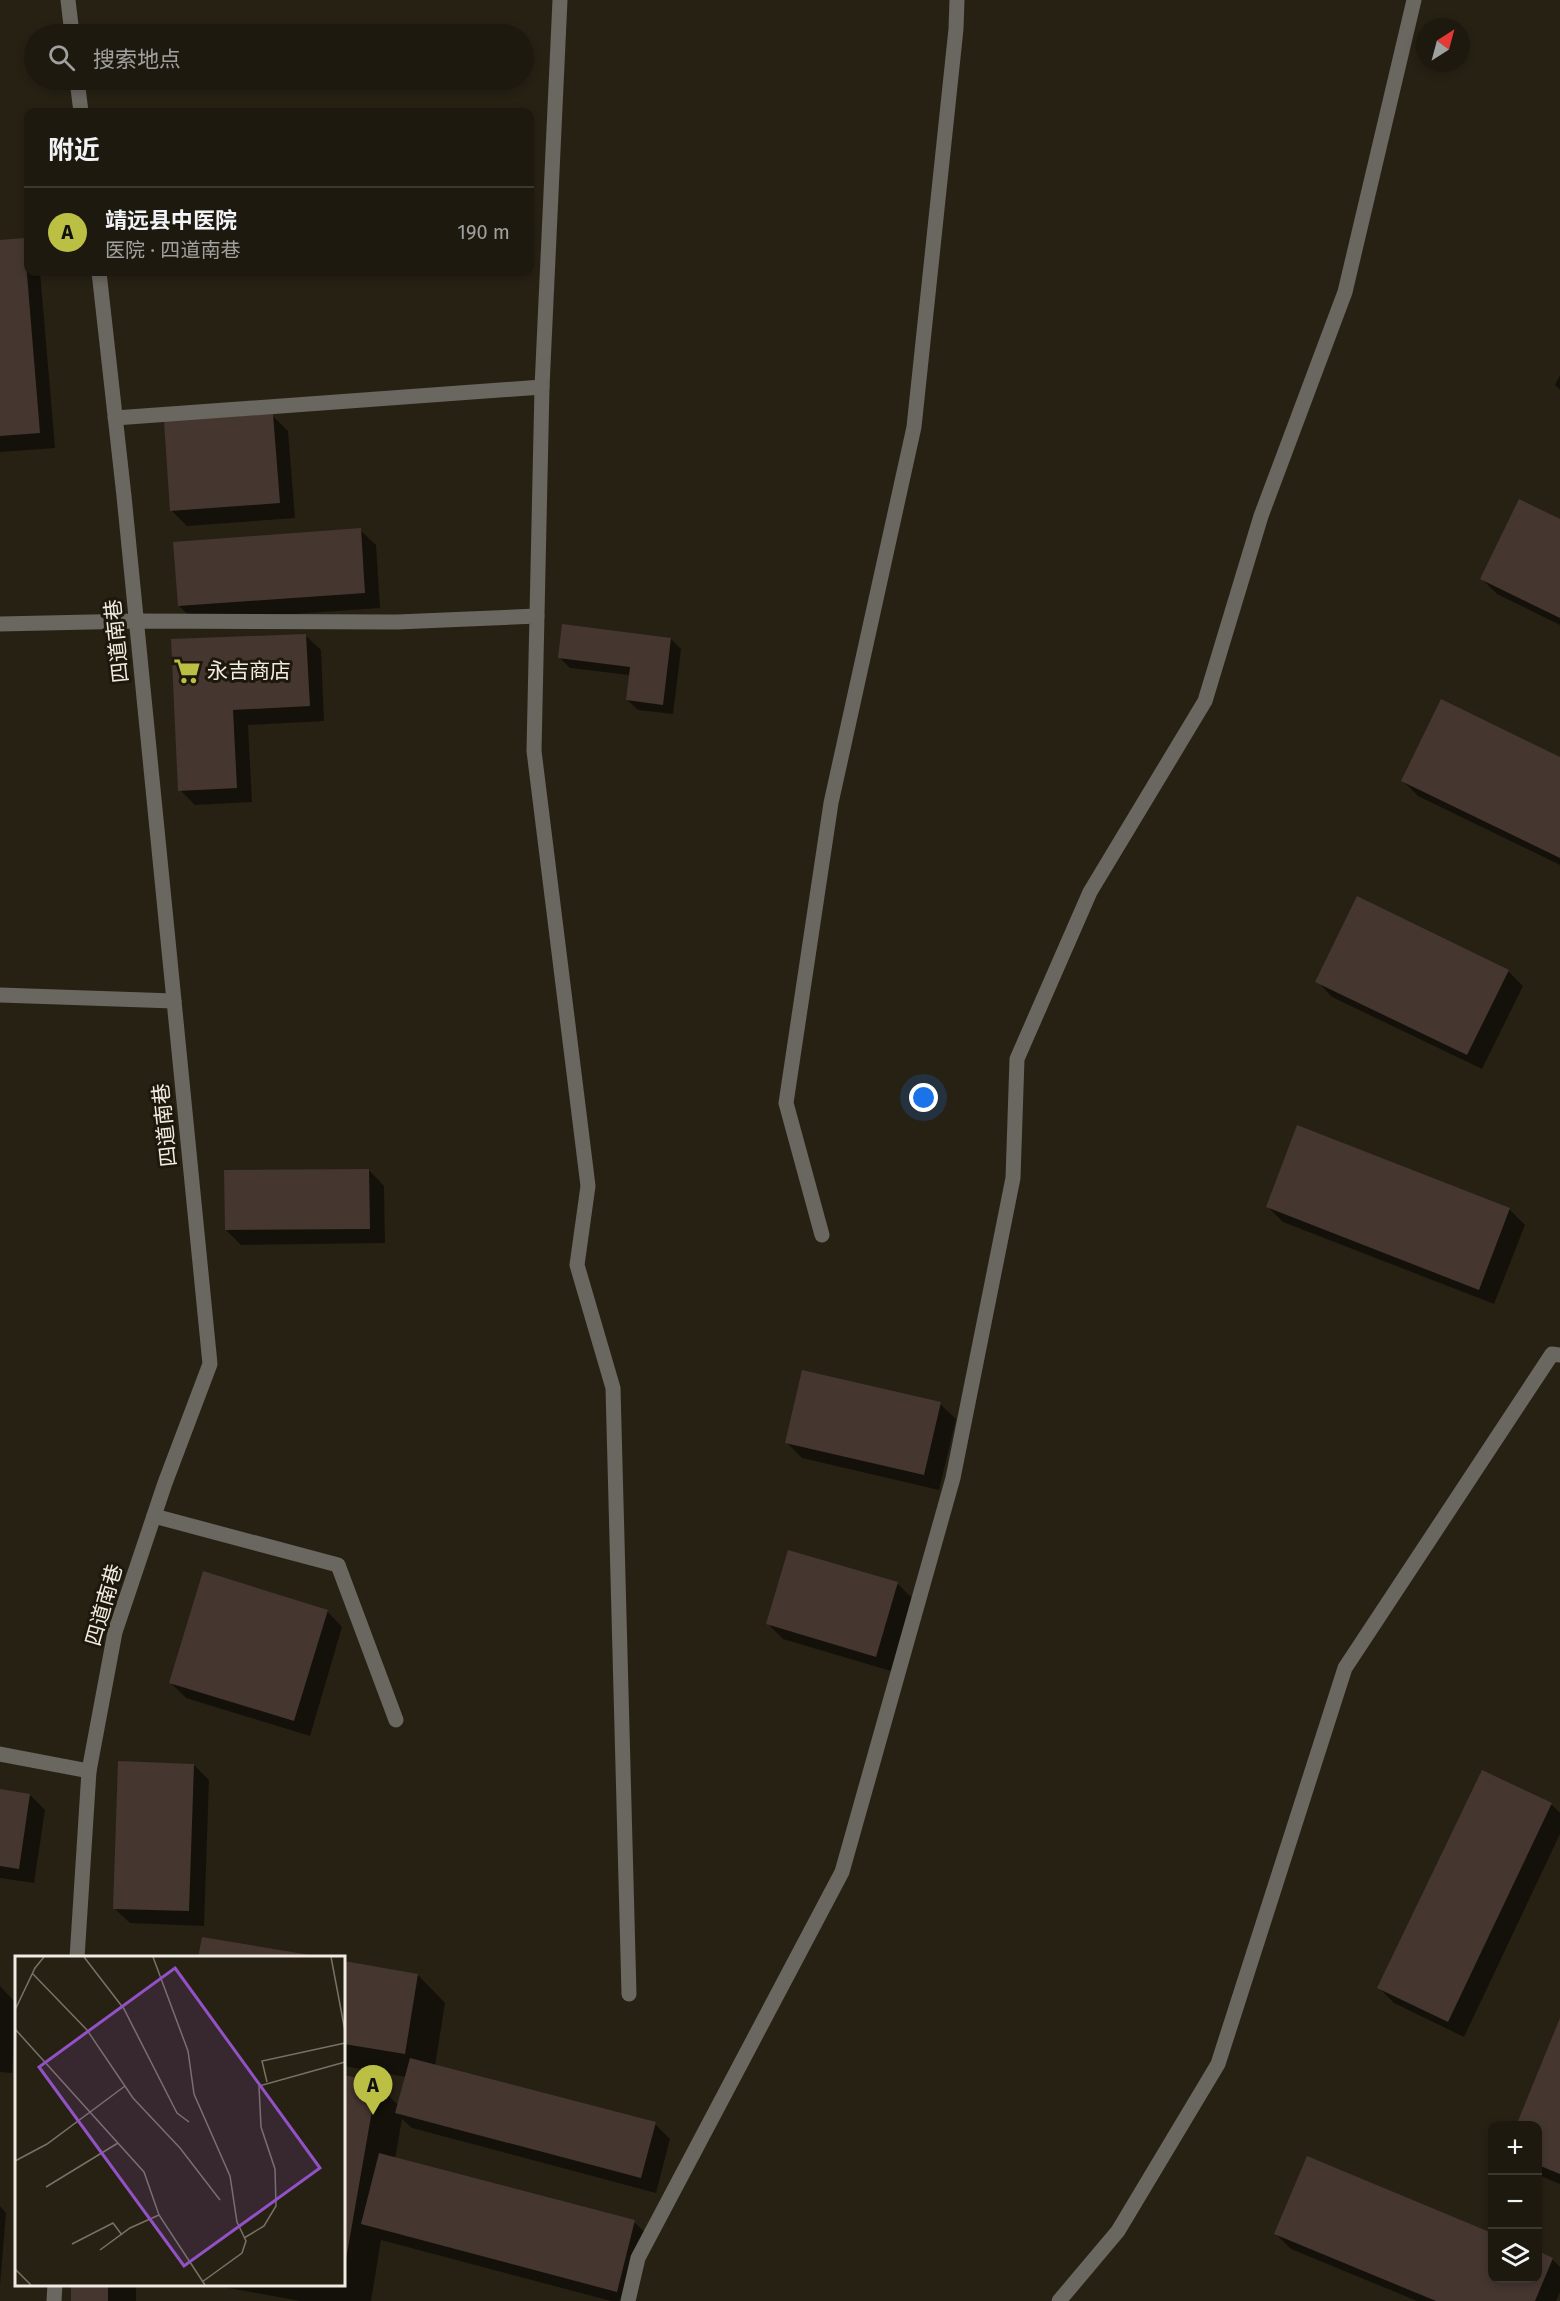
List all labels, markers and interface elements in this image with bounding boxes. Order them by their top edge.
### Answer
north arrow [1416,18,1470,72]
search box [24,24,534,90]
icon: search [45,41,78,74]
text: 搜索地点 [93,46,181,73]
text: 附近 [48,135,100,166]
text: 靖远县中医院 [105,207,237,234]
text: A [62,220,73,244]
text: 190 m [457,220,510,244]
text: 医院 · 四道南巷 [105,238,240,262]
street label: 四道南巷 [100,598,134,684]
supermarket icon: 永吉商店 [172,656,202,686]
place label: 永吉商店 [207,658,291,684]
street label: 四道南巷 [148,1082,182,1168]
your location [909,1083,938,1112]
street label: 四道南巷 [80,1561,128,1649]
inset map [15,1956,345,2286]
pin: A [354,2066,392,2115]
map controls [1488,2121,1542,2283]
button: + [1488,2121,1542,2175]
button: − [1488,2175,1542,2229]
button: layers [1488,2229,1542,2283]

